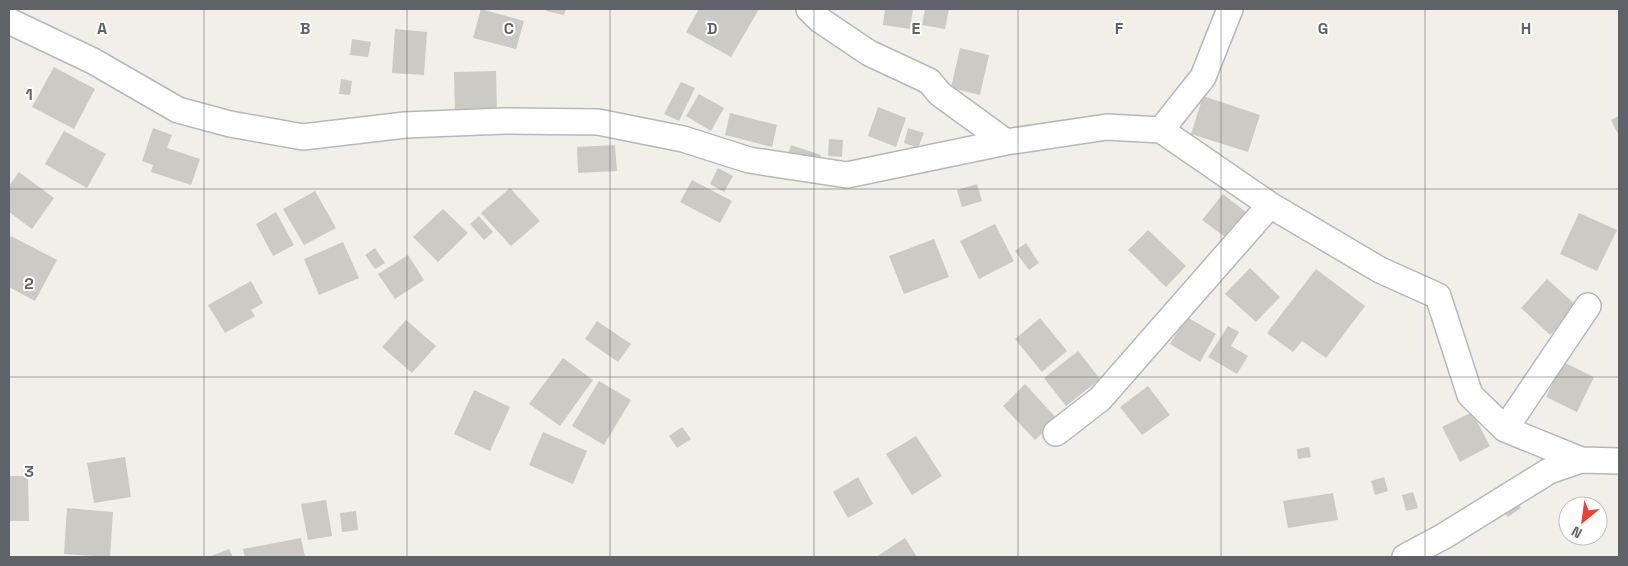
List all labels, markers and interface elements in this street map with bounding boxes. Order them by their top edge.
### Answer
text: A [97,18,107,39]
text: B [300,18,310,39]
text: C [504,18,514,39]
text: D [707,18,717,39]
text: E [912,18,921,39]
text: F [1115,18,1124,39]
text: G [1318,18,1328,39]
text: H [1521,18,1531,39]
text: 1 [25,84,33,105]
text: 2 [24,273,34,294]
text: 3 [24,461,34,482]
north arrow [1558,496,1608,546]
text: N [1568,522,1585,543]

